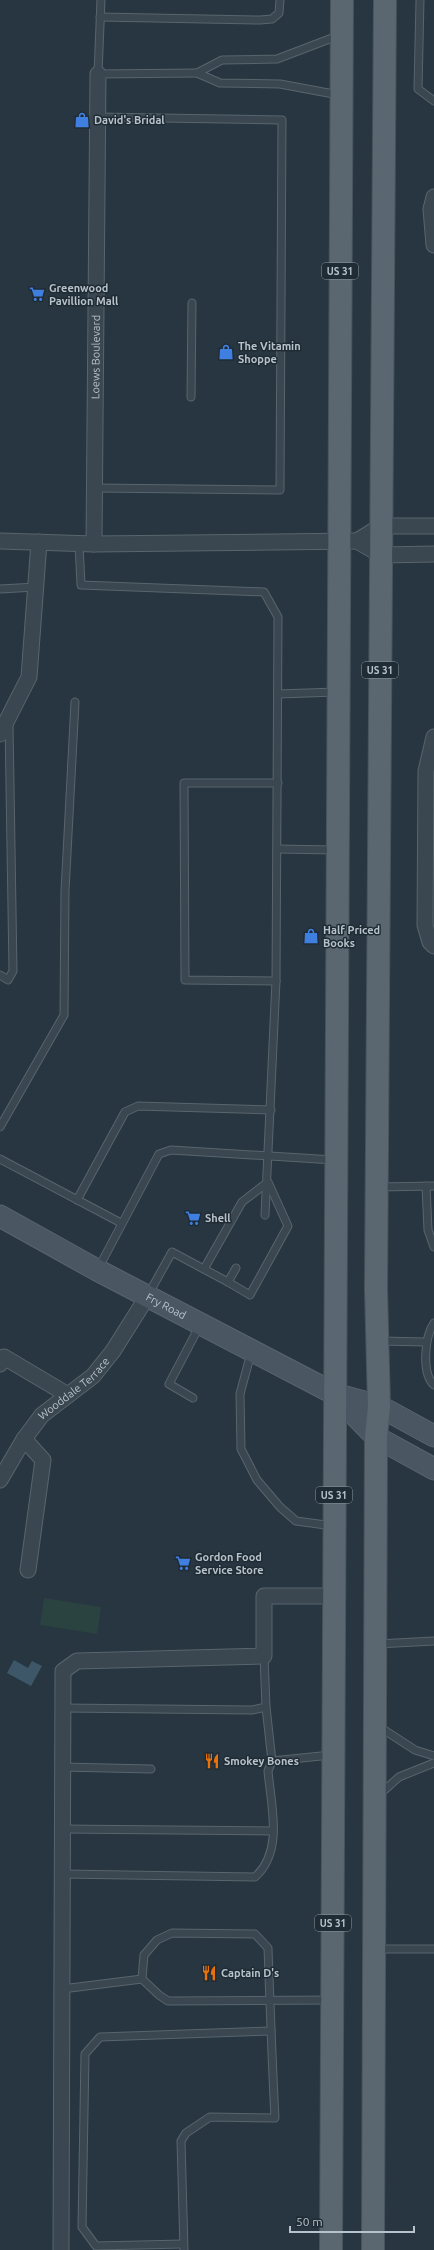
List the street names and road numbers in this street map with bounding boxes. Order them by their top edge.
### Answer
road number: US 31 [322,263,358,279]
street label: Loews Boulevard [89,315,102,399]
road number: US 31 [362,662,398,678]
street label: Fry Road [144,1291,188,1321]
street label: Wooddale Terrace [36,1355,112,1422]
road number: US 31 [316,1487,352,1503]
road number: US 31 [315,1915,351,1931]

